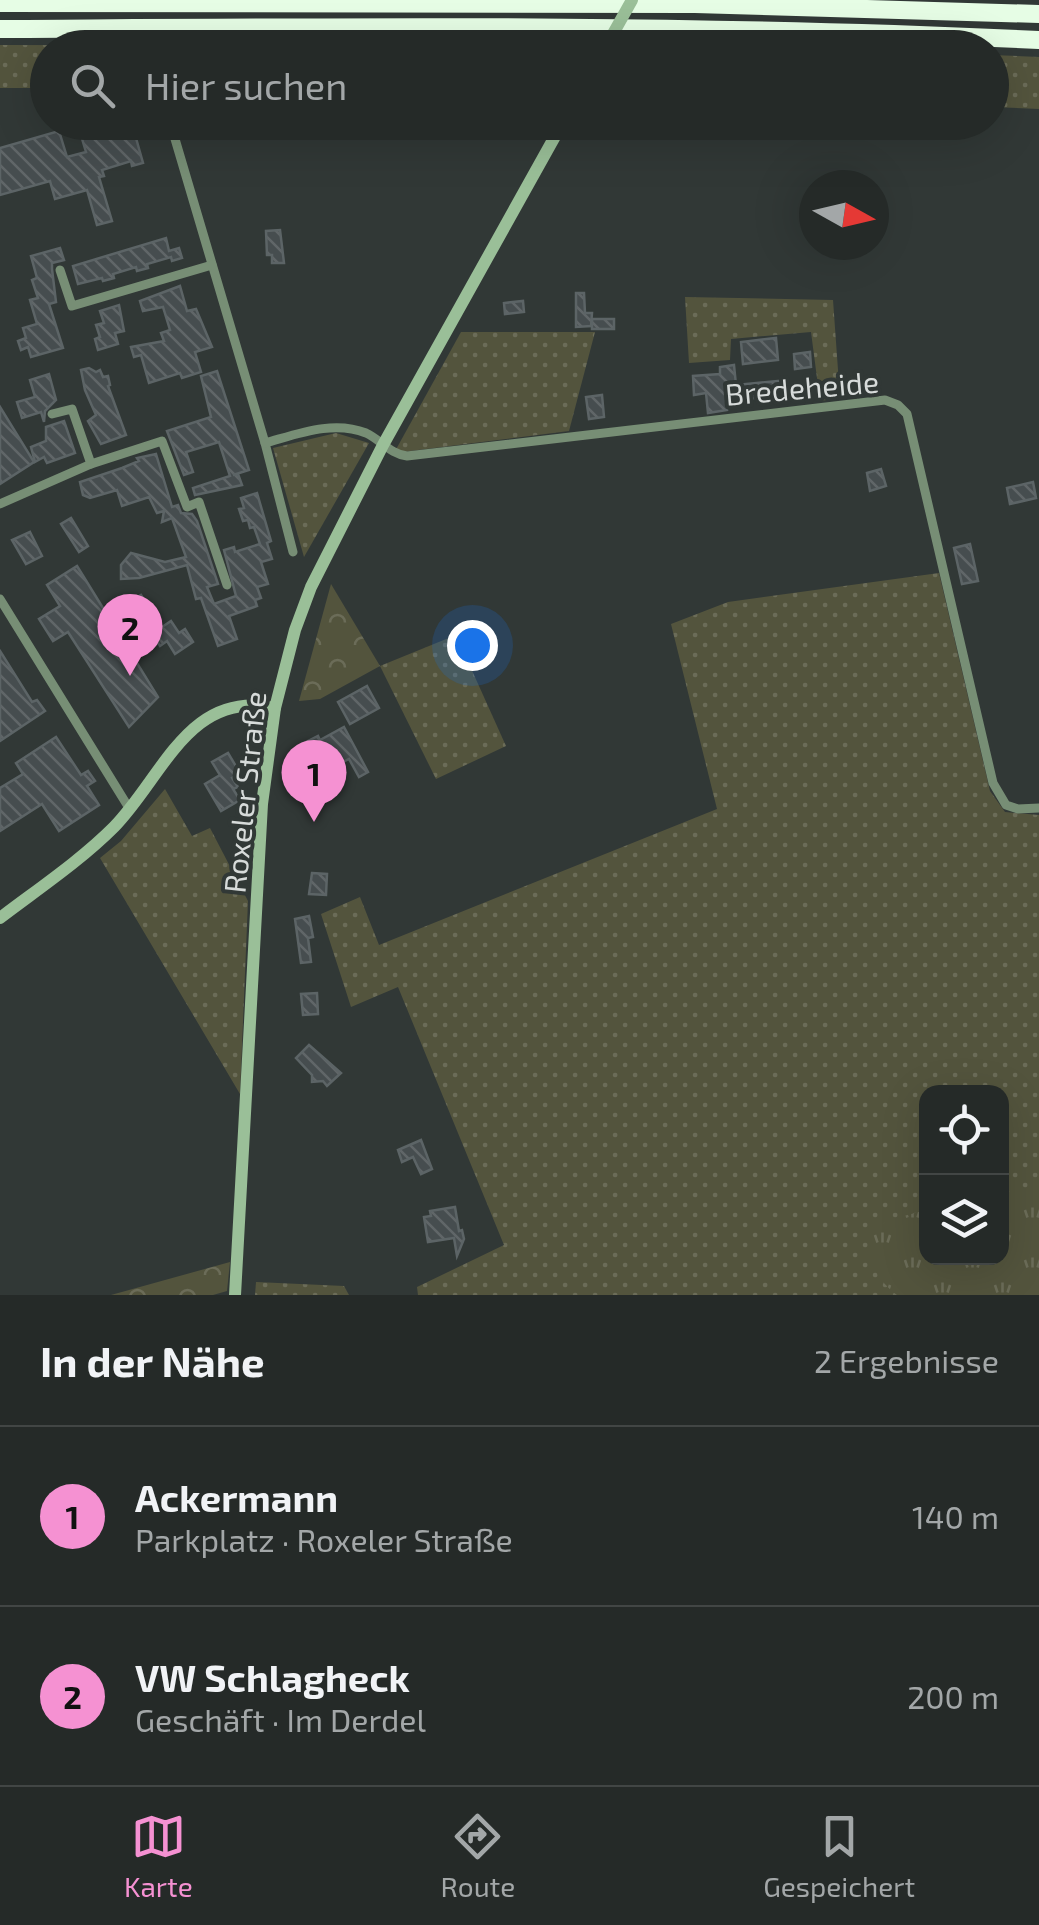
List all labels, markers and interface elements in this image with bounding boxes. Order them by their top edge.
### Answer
search box [30,30,1009,140]
icon: search [65,58,120,113]
text: Hier suchen [145,62,347,108]
north arrow [799,170,889,260]
street label: Bredeheide [724,362,880,412]
pin: 2 [98,594,162,676]
your location [447,620,498,671]
street label: Roxeler Straße [216,689,272,895]
pin: 1 [282,740,346,822]
map controls [919,1085,1009,1265]
button: locate [919,1085,1009,1175]
button: layers [919,1175,1009,1265]
text: In der Nähe [40,1335,265,1385]
text: 2 Ergebnisse [814,1341,999,1379]
text: Ackermann [135,1474,338,1520]
text: 1 [66,1497,79,1535]
text: 140 m [912,1497,999,1535]
text: Parkplatz · Roxeler Straße [135,1520,513,1558]
text: VW Schlagheck [135,1654,410,1700]
text: 2 [63,1677,82,1715]
text: 200 m [907,1677,999,1715]
text: Geschäft · Im Derdel [135,1700,426,1738]
tab: Karte [124,1809,193,1903]
tab: Route [441,1809,515,1903]
tab: Gespeichert [763,1809,915,1903]

